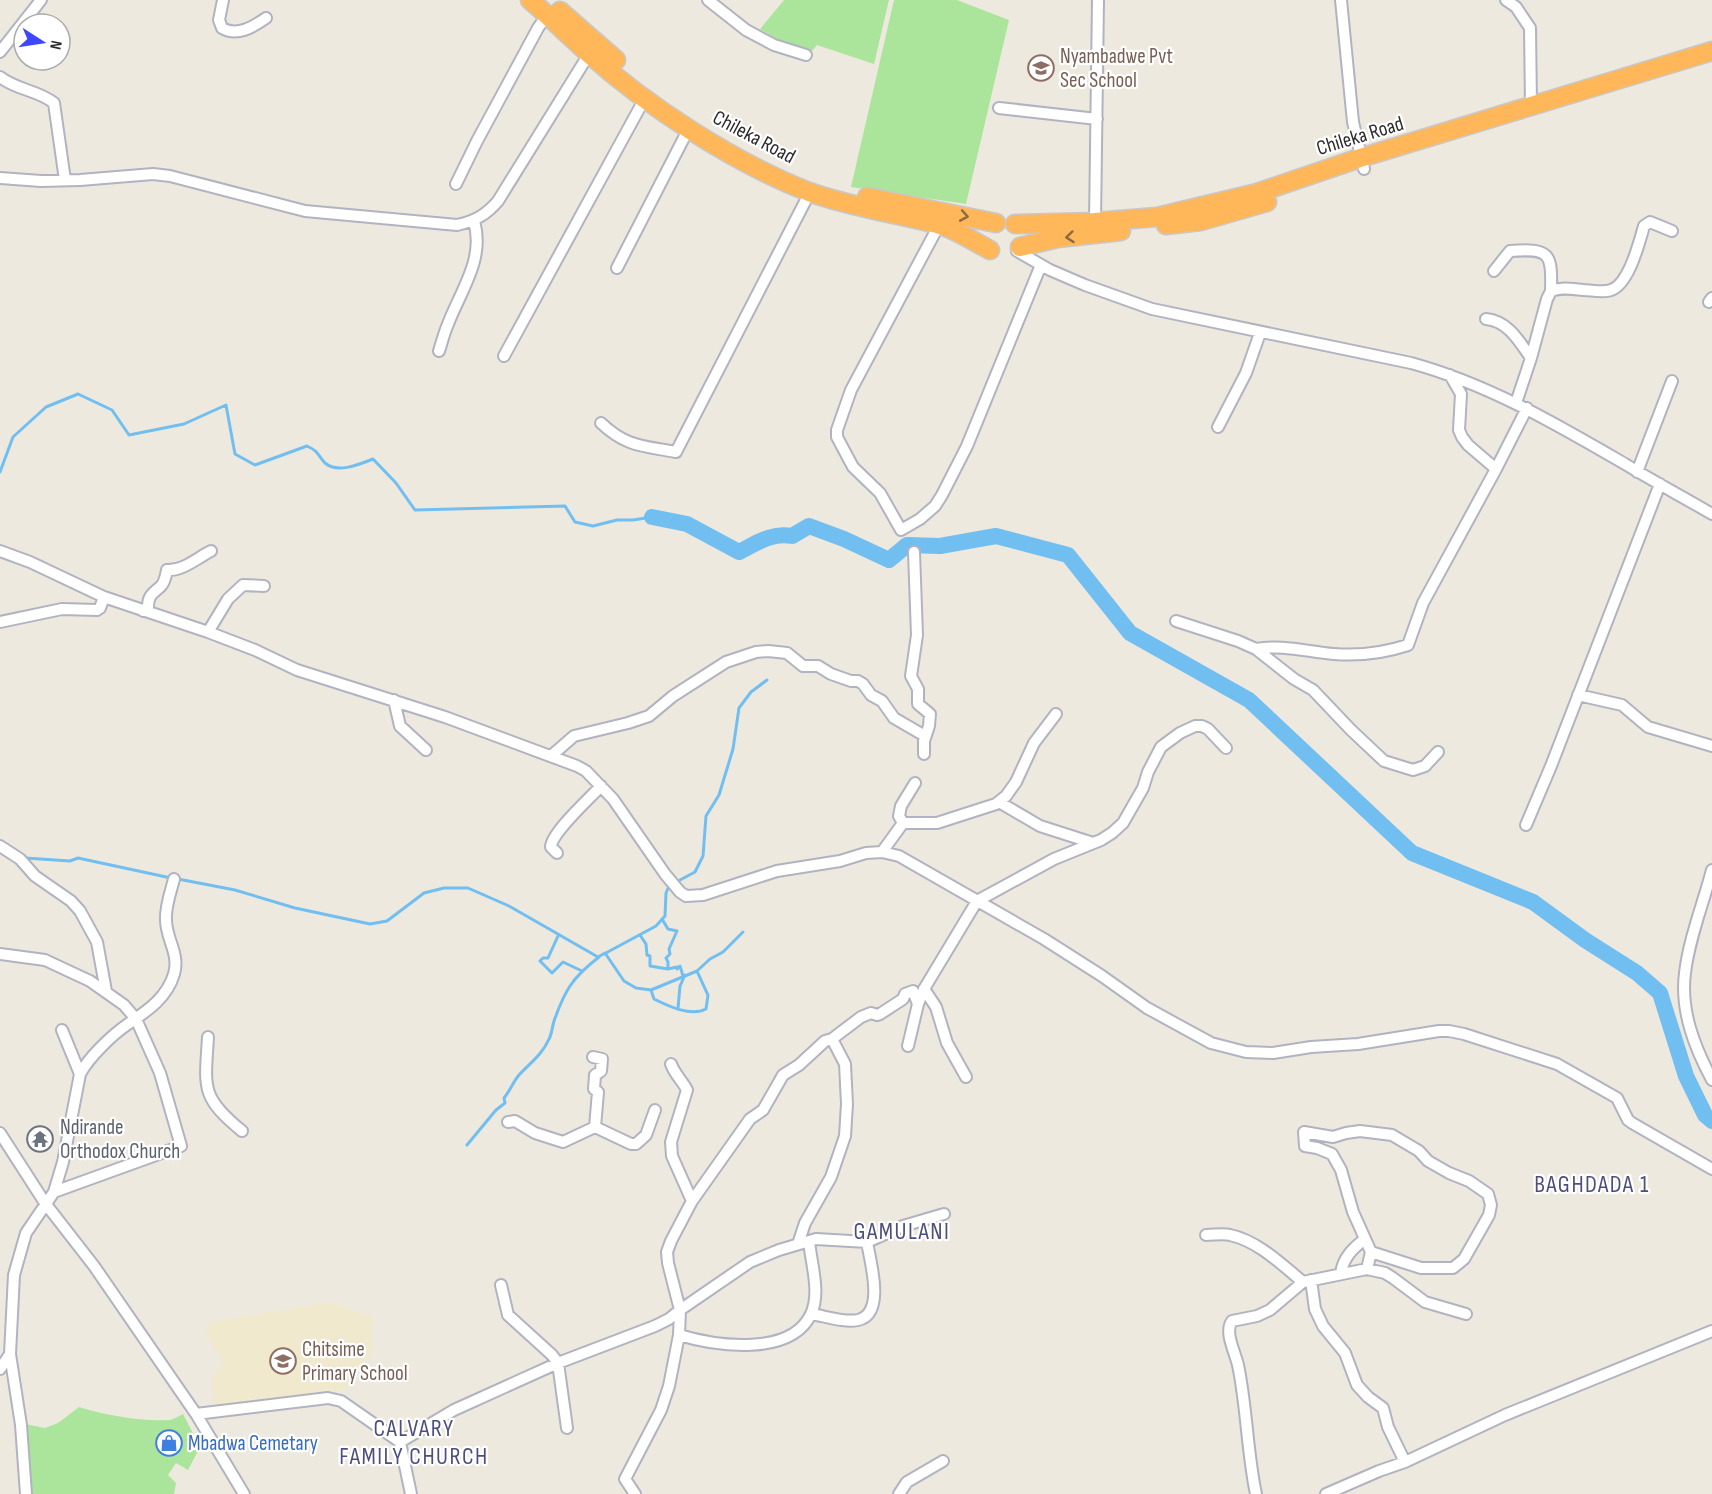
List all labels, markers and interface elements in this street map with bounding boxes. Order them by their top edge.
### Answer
north arrow [12,12,72,72]
text: N [45,39,65,51]
place label: Nyambadwe Pvt Sec School [1060,44,1173,93]
school or university icon: Nyambadwe Pvt Sec School [1026,53,1056,83]
street label: Chileka Road [708,105,800,169]
street label: Chileka Road [1313,111,1407,161]
one-way arrow [959,210,968,222]
one-way arrow [1066,230,1075,242]
place label: Ndirande Orthodox Church [60,1115,180,1164]
temple icon: Ndirande Orthodox Church [25,1124,55,1154]
district label: BAGHDADA 1 [1534,1170,1650,1199]
district label: GAMULANI [854,1217,950,1246]
place label: Chitsime Primary School [302,1337,408,1386]
school or university icon: Chitsime Primary School [268,1346,298,1376]
district label: CALVARY FAMILY CHURCH [339,1414,489,1471]
shop icon: Mbadwa Cemetary [154,1428,184,1458]
place label: Mbadwa Cemetary [188,1431,318,1456]

